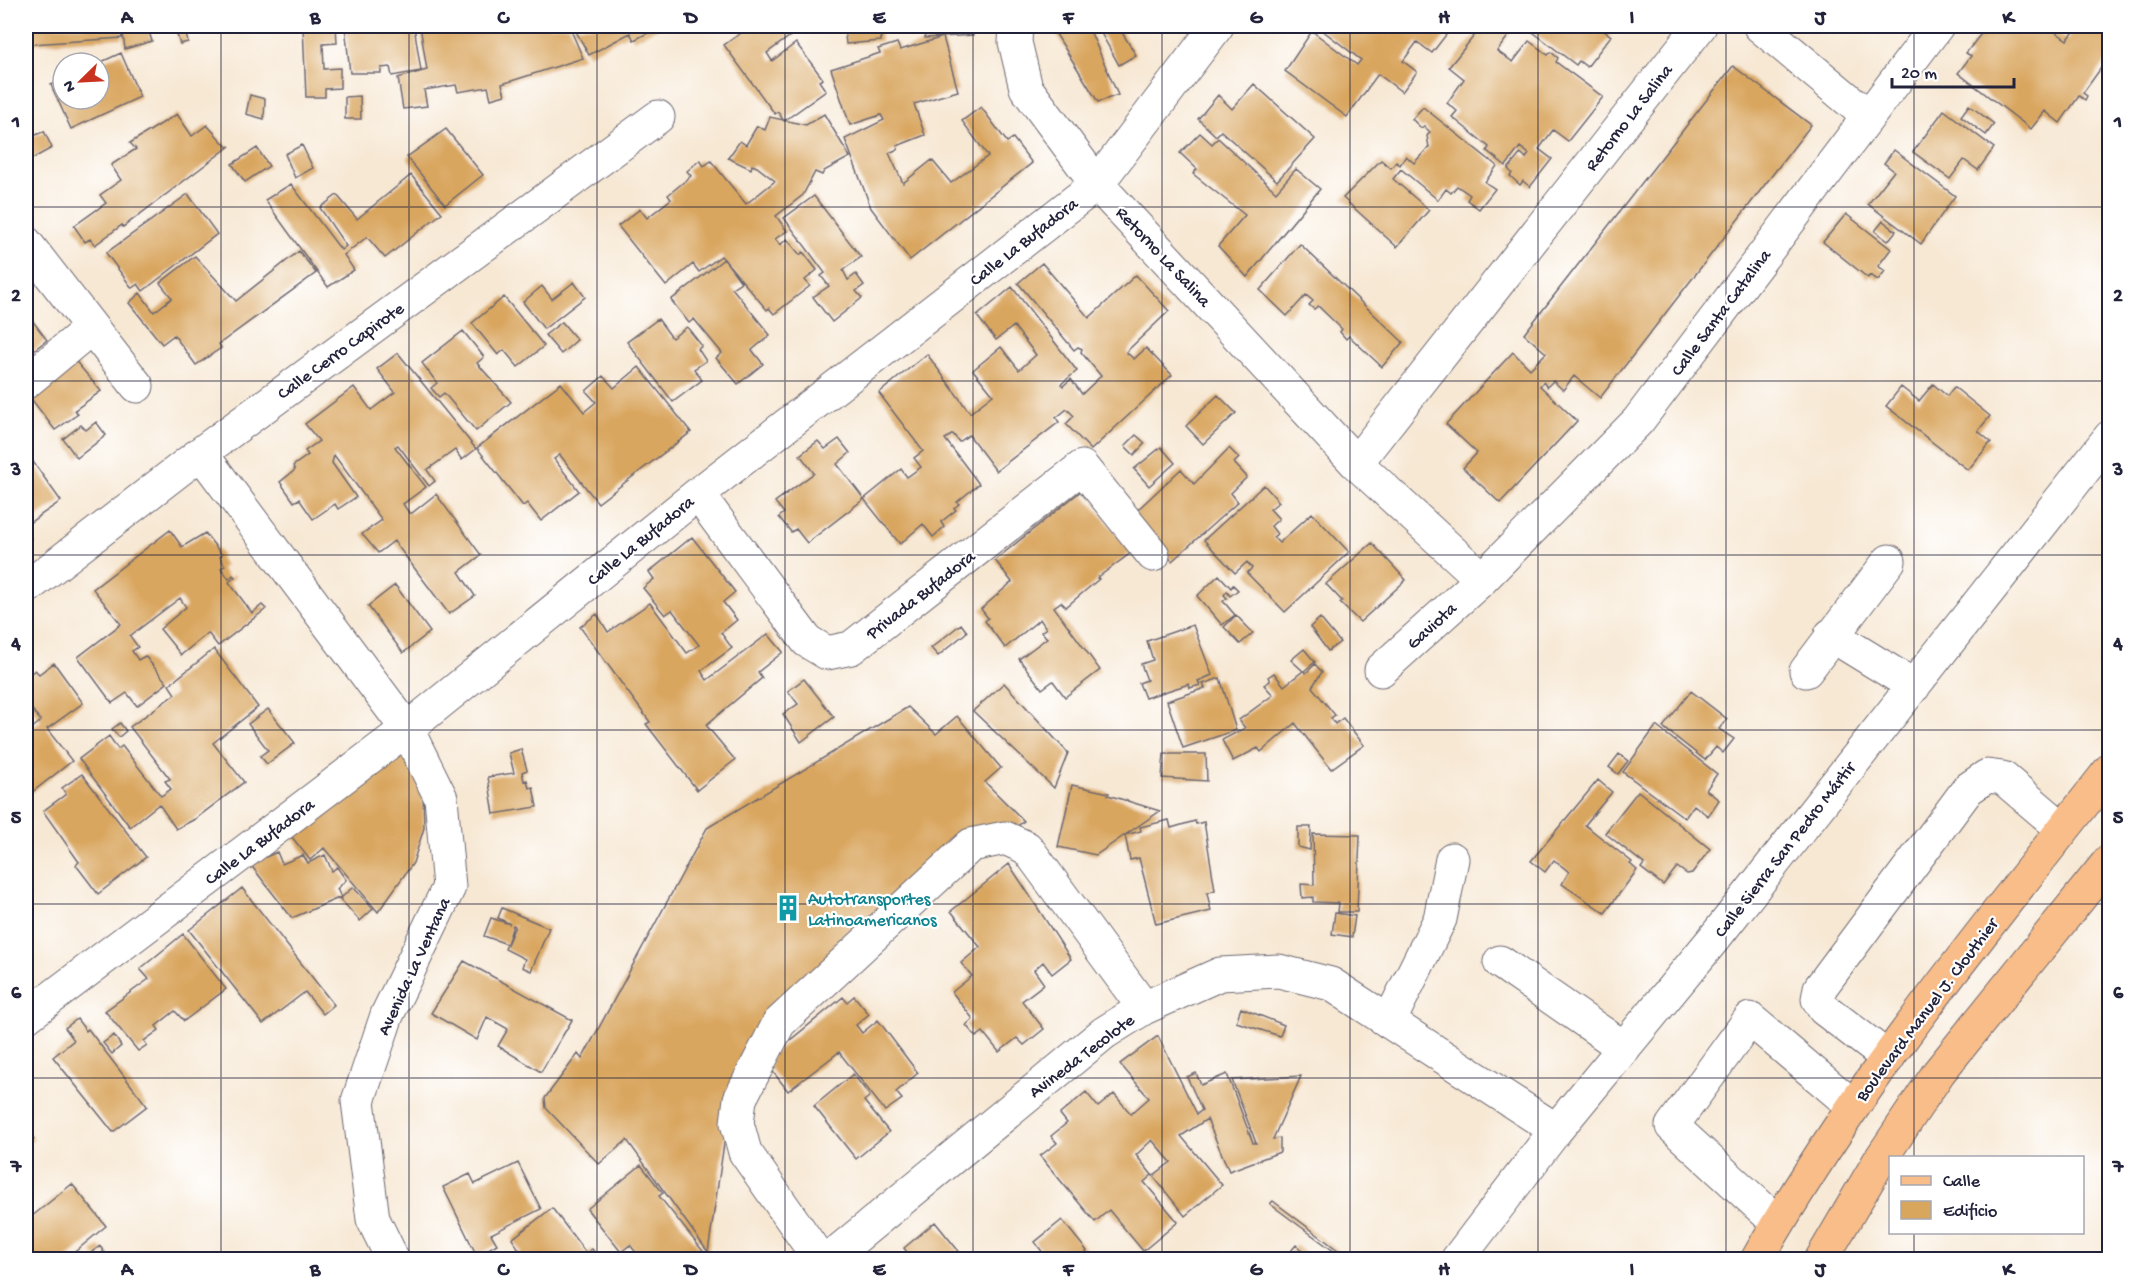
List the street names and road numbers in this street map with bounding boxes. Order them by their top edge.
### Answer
street label: Retorno La Salina [1582,60,1679,176]
street label: Calle La Bufadora [966,194,1084,292]
street label: Retorno La Salina [1110,203,1215,313]
street label: Calle Santa Catalina [1668,245,1777,381]
street label: Calle Cerro Capirote [274,299,409,405]
street label: Calle La Bufadora [584,492,700,591]
street label: Privada Bufadora [862,546,981,646]
street label: Gaviota [1403,598,1463,655]
street label: Calle Sierra San Pedro Mártir [1711,757,1862,943]
street label: Calle La Bufadora [202,794,320,891]
street label: Avenida La Ventana [374,894,457,1039]
street label: Boulevard Manuel J. Clouthier [1852,913,2005,1107]
street label: Avineda Tecolote [1026,1010,1140,1104]

